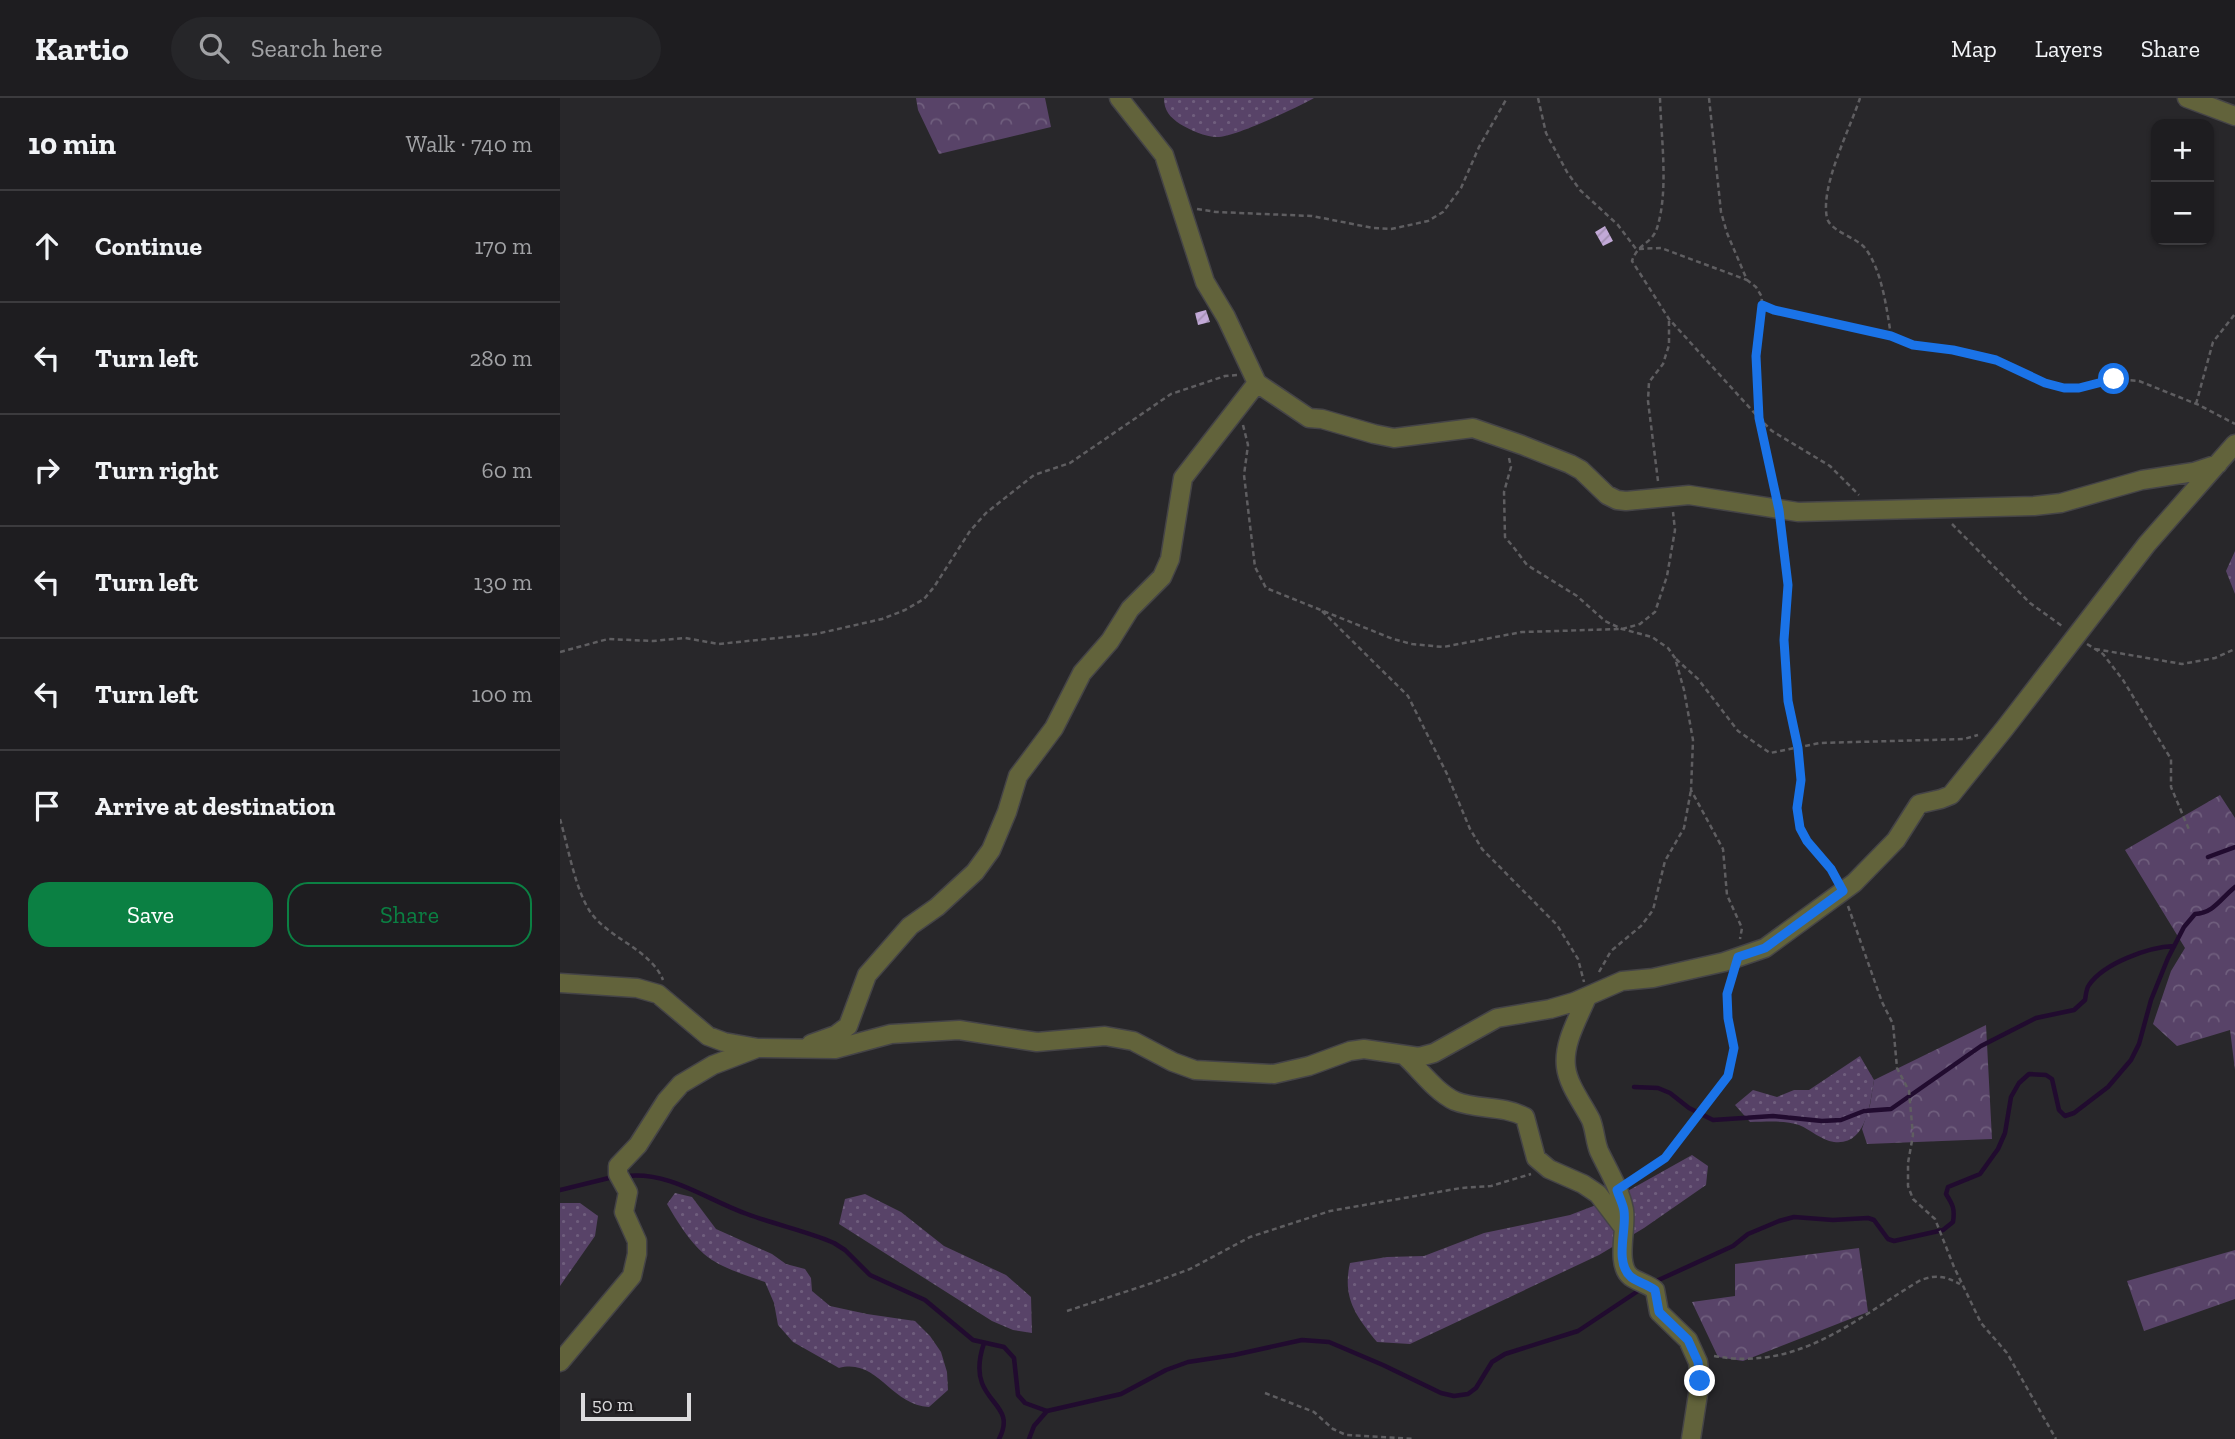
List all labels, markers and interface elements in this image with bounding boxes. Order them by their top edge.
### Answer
search box [171,17,661,80]
text: Kartio [35,29,129,68]
icon: search [195,29,233,67]
text: Search here [251,32,382,64]
text: Map [1951,34,1997,63]
text: Layers [2035,34,2103,63]
text: Share [2141,34,2200,63]
map controls [2151,119,2214,245]
button: + [2151,119,2214,182]
text: 10 min [28,126,116,162]
text: Walk · 740 m [406,130,532,158]
button: − [2151,182,2214,245]
icon: ahead [28,227,66,265]
text: Continue [95,230,202,262]
text: 170 m [474,232,532,260]
icon: left [28,339,66,377]
text: Turn left [95,342,198,374]
text: 280 m [469,344,532,372]
route start [2098,363,2129,394]
icon: right [28,451,66,489]
text: Turn right [95,454,218,486]
text: 60 m [481,456,532,484]
icon: left [28,563,66,601]
text: Turn left [95,566,198,598]
text: 130 m [474,568,532,596]
icon: left [28,675,66,713]
text: Turn left [95,678,198,710]
text: 100 m [472,680,532,708]
icon: arrive [28,787,66,825]
text: Arrive at destination [95,790,335,822]
button: Save [28,882,273,947]
button: Share [287,882,532,947]
route end [1684,1365,1715,1396]
scale bar [581,1390,691,1422]
text: 50 m [592,1393,633,1416]

